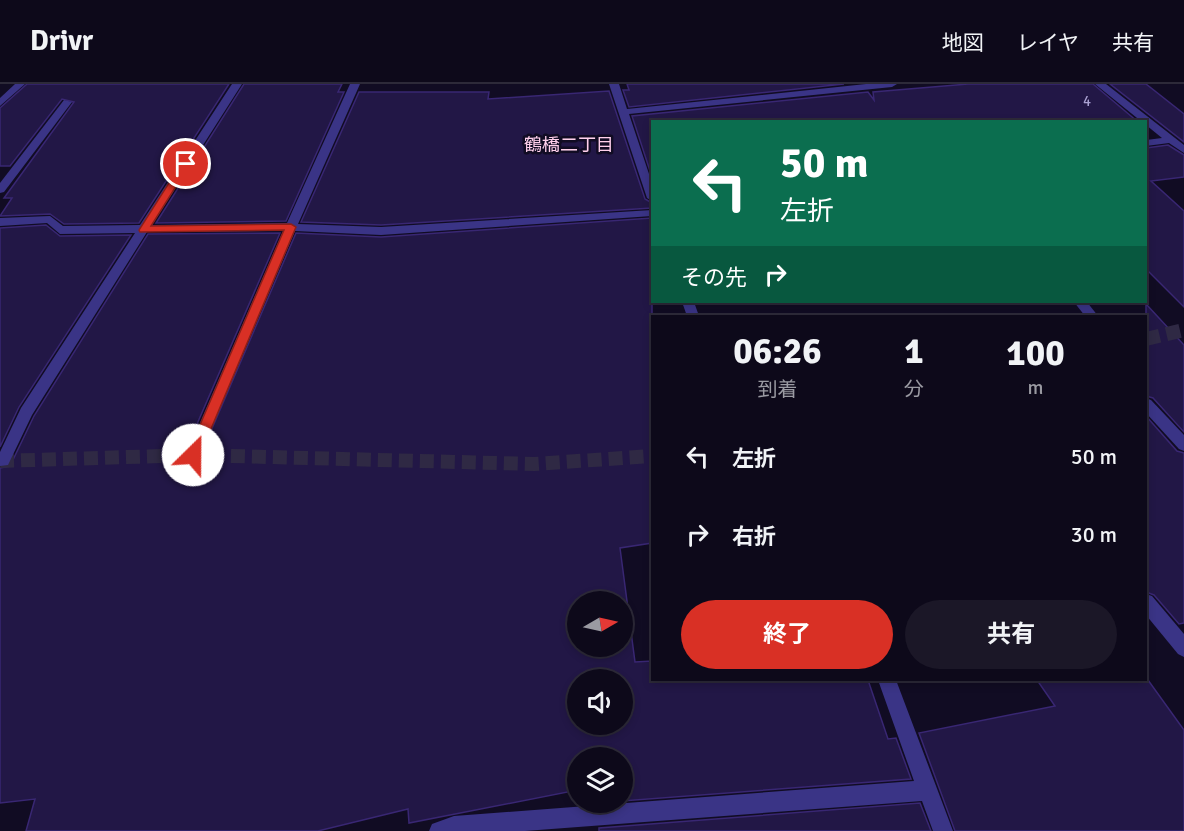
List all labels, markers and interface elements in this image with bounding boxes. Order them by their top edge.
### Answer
text: Drivr [30,24,93,58]
text: 地図 [942,30,984,56]
text: レイヤ [1017,30,1079,56]
text: 共有 [1112,30,1154,56]
house number: 4 [1083,92,1091,110]
district label: 鶴橋二丁目 [524,134,614,156]
pin [160,138,211,189]
text: 50 m [780,138,869,189]
icon: left [681,144,759,222]
icon: arrive [169,147,202,180]
text: 左折 [780,195,834,228]
icon: right [759,258,792,291]
text: その先 [681,264,747,291]
text: 06:26 [733,329,822,374]
text: 1 [904,329,924,374]
text: 100 [1006,331,1065,376]
text: m [1028,375,1043,400]
text: 到着 [758,377,798,402]
text: 分 [904,377,924,402]
position arrow [161,423,225,487]
icon: left [681,440,714,473]
text: 50 m [1071,443,1117,470]
text: 左折 [732,445,776,472]
icon: right [681,518,714,551]
text: 30 m [1071,521,1117,548]
text: 右折 [732,523,776,550]
north arrow [567,591,633,657]
map controls [567,591,633,813]
button: 終了 [681,600,893,669]
button: 共有 [905,600,1117,669]
button: sound [567,669,633,735]
button: layers [567,747,633,813]

